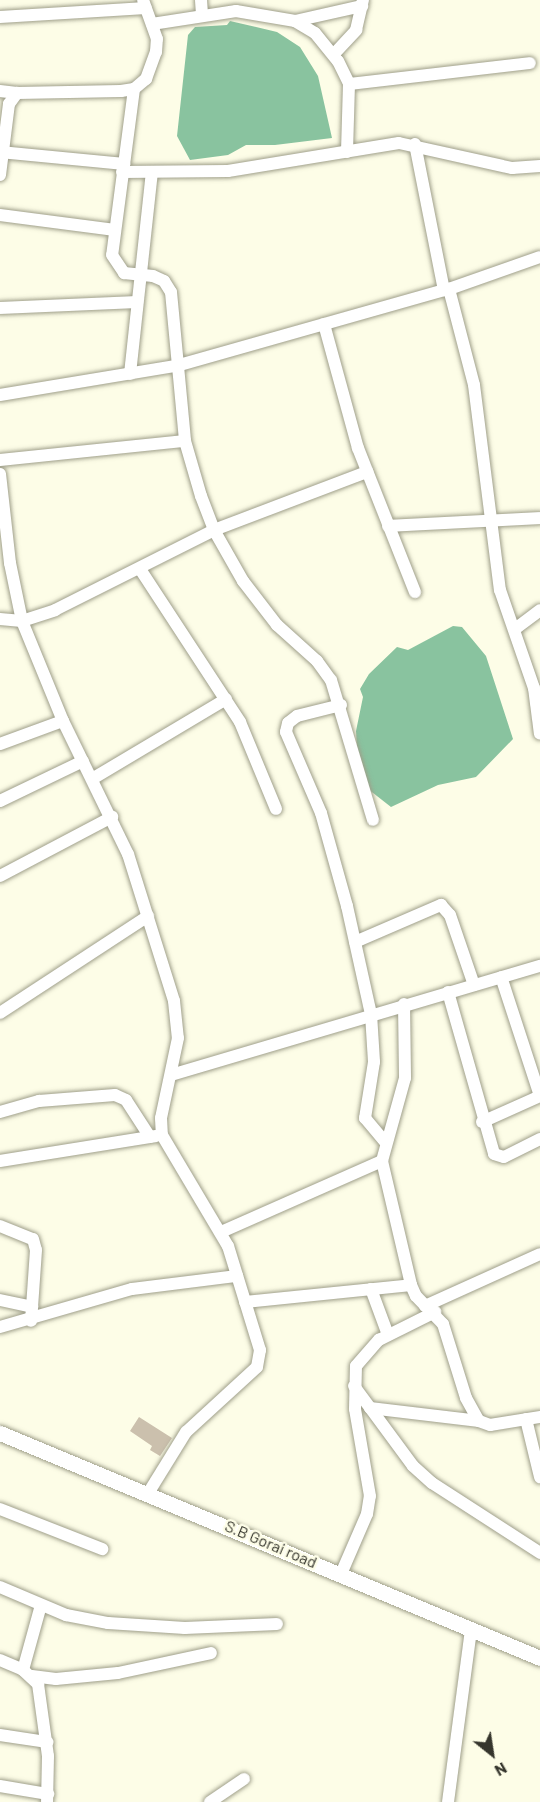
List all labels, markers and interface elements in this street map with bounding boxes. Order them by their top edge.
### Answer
street label: S.B Gorai road [222,1516,320,1572]
north arrow [462,1724,522,1784]
text: N [492,1759,511,1781]

